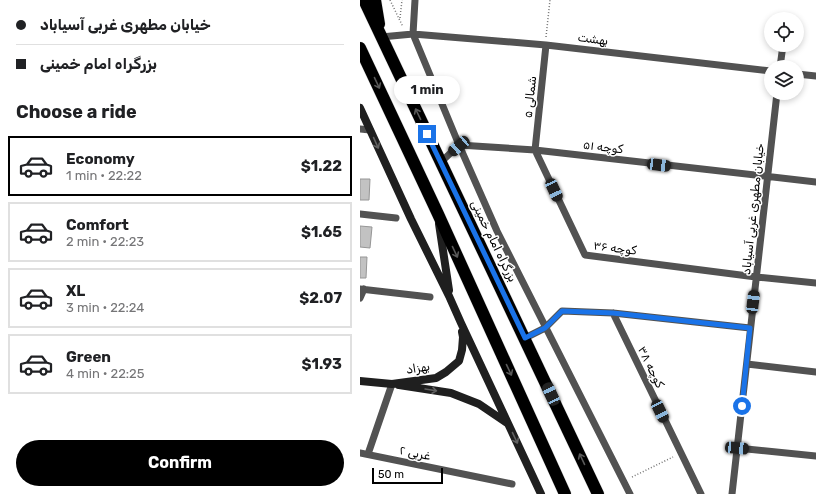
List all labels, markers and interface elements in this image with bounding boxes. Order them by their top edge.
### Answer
map controls [764,12,804,100]
button: locate [764,12,804,52]
text: خیابان مطهری غربی آسیاباد [40,16,211,34]
street label: بهشت [577,30,609,48]
text: بزرگراه امام خمینی [40,55,157,73]
button: layers [764,60,804,100]
street label: ۵ شمالی [521,75,540,119]
callout: 1 min [394,76,460,104]
one-way arrow [374,77,381,89]
text: 1 min [410,82,444,97]
text: Choose a ride [16,101,137,123]
one-way arrow [414,108,421,120]
route end [418,125,436,143]
car [446,134,472,158]
one-way arrow [373,137,380,149]
street label: کوچه ۵۱ [582,138,624,157]
street label: خیابان مطهری غربی آسیاباد [739,143,768,276]
icon: car [18,148,54,184]
text: Economy [66,150,135,168]
text: $1.22 [301,157,342,175]
car [646,158,672,172]
text: 1 min · 22:22 [66,168,142,183]
car [543,177,565,203]
street label: بزرگراه امام خمینی [466,198,520,285]
icon: car [18,214,54,250]
text: Comfort [66,216,129,234]
text: $1.65 [301,223,342,241]
text: 2 min · 22:23 [66,234,144,249]
street label: کوچه ۳۶ [593,238,638,259]
one-way arrow [452,246,459,258]
icon: car [18,280,54,316]
text: XL [66,282,85,300]
text: $2.07 [299,289,342,307]
car [746,289,760,315]
text: 3 min · 22:24 [66,300,144,315]
street label: کوچه ۳۸ [634,344,667,391]
icon: car [18,346,54,382]
text: Green [66,348,111,366]
text: $1.93 [301,355,342,373]
street label: بهزاد [405,359,431,378]
one-way arrow [506,364,513,376]
text: 4 min · 22:25 [66,366,144,381]
car [540,381,562,407]
one-way arrow [424,386,437,394]
route start [733,397,751,415]
car [649,398,671,424]
one-way arrow [512,432,519,444]
button: Confirm [16,440,344,486]
car [725,441,749,455]
street label: غربی ۲ [398,443,432,464]
one-way arrow [577,453,585,465]
scale bar [372,466,443,485]
text: 50 m [378,468,404,481]

